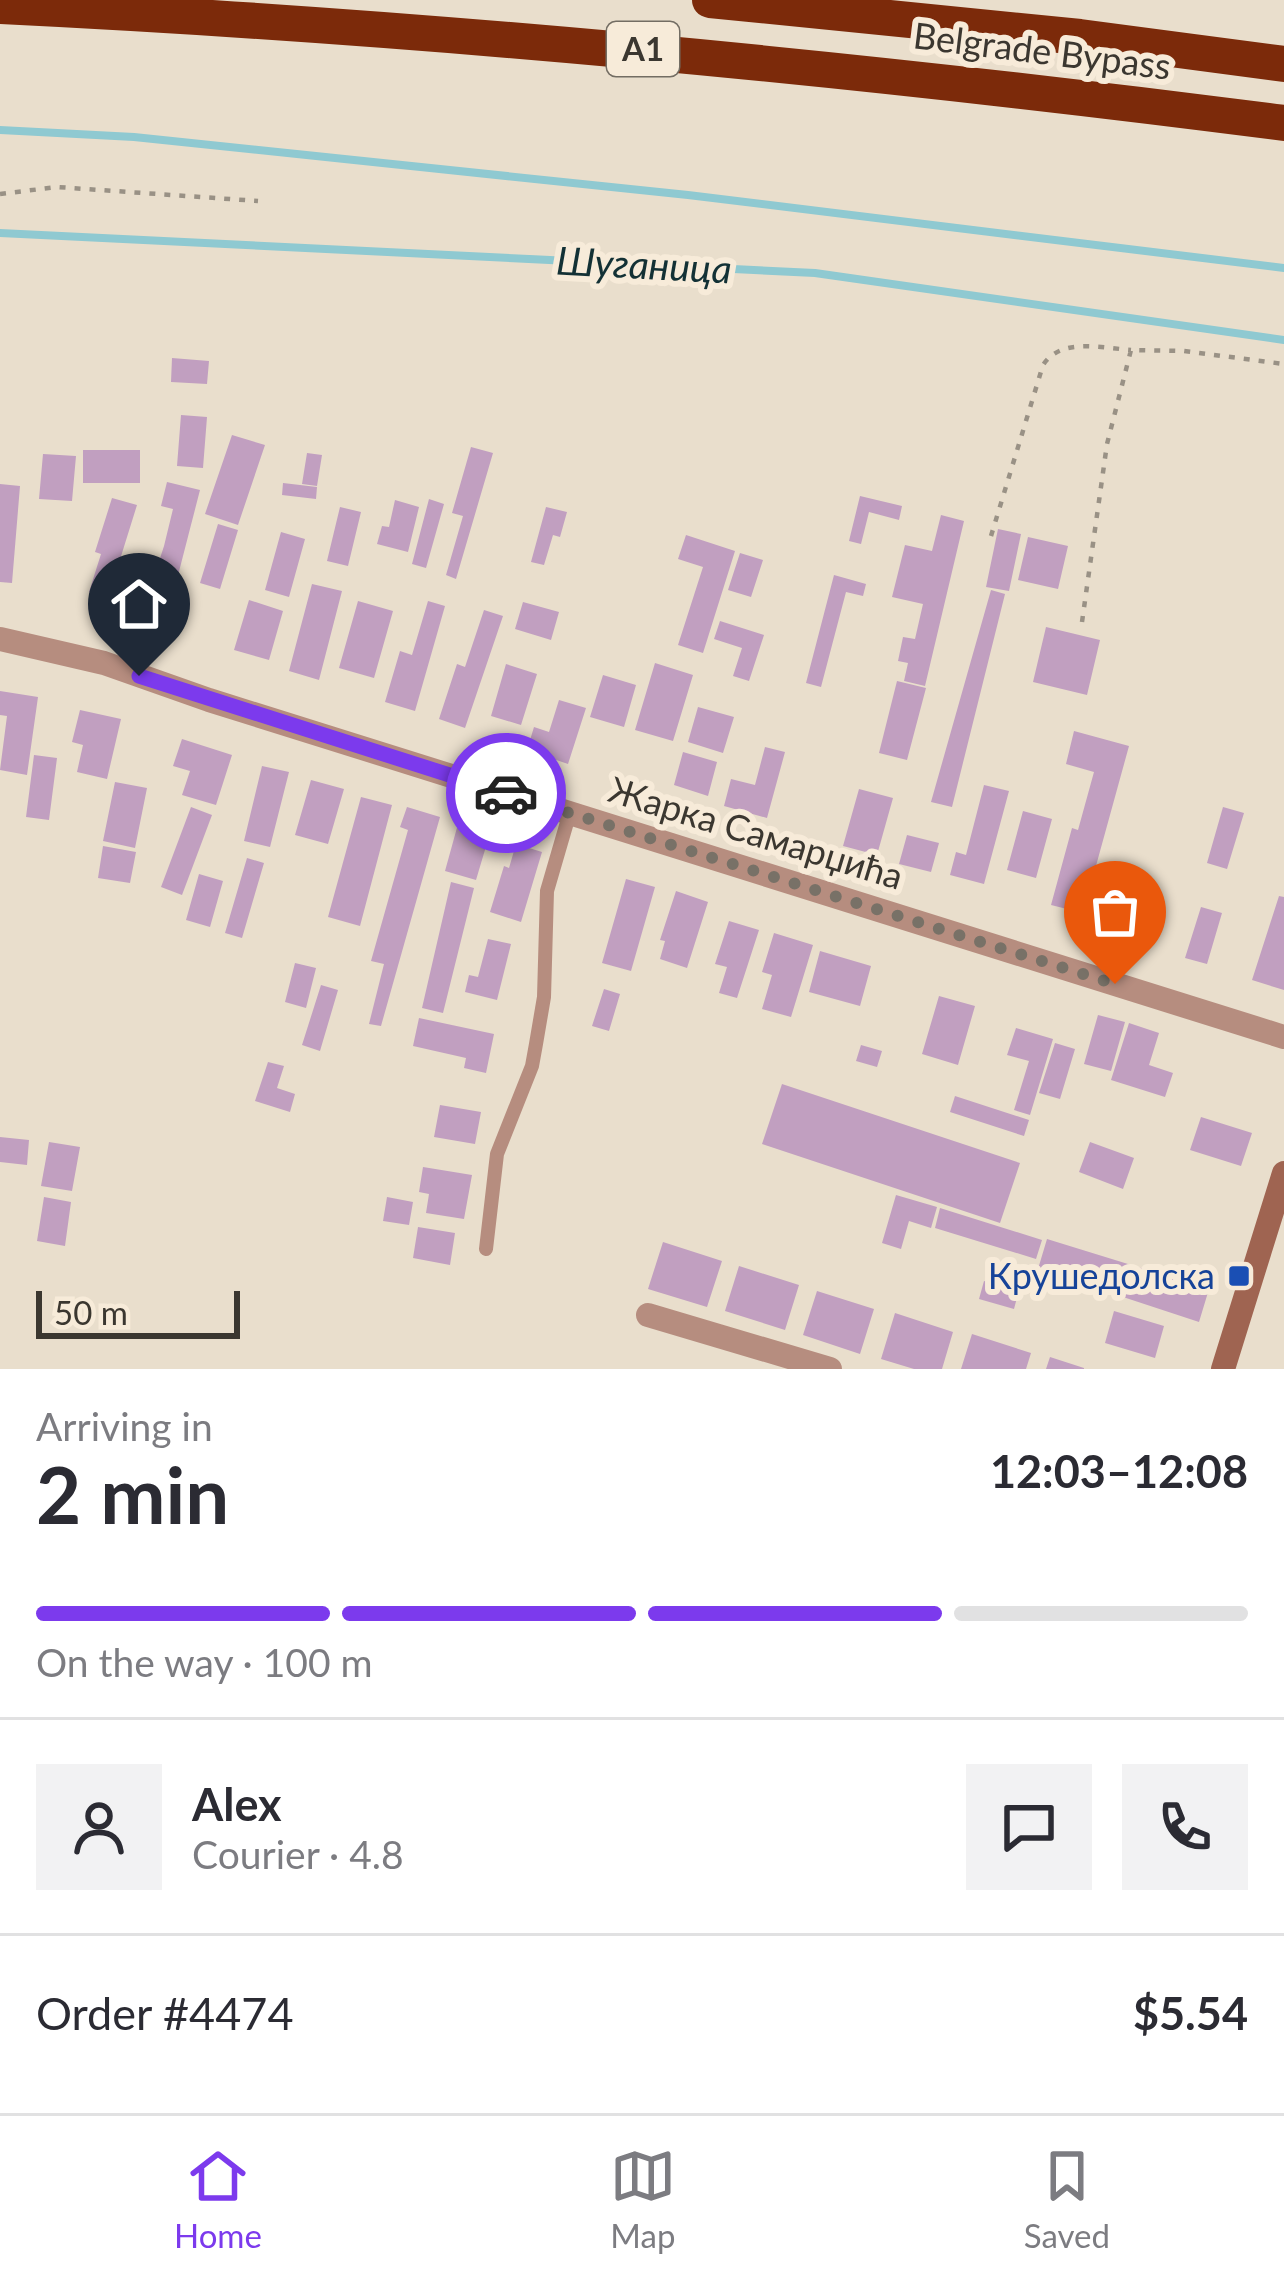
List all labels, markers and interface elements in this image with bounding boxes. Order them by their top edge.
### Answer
street label: Belgrade Bypass [911,12,1173,88]
road number: A1 [607,22,679,76]
water label: Шуганица [555,236,733,292]
pin [88,553,190,676]
icon: home [106,571,172,637]
courier [446,733,566,853]
icon: car [473,760,539,826]
street label: Жарка Самарџића [604,766,909,898]
pin [1064,861,1166,984]
icon: bag [1082,879,1148,945]
place label: Крушедолска [988,1253,1215,1297]
marker: Крушедолска [1226,1263,1252,1289]
scale bar [36,1285,240,1338]
text: 50 m [54,1292,128,1332]
text: Arriving in [36,1403,213,1449]
text: 12:03–12:08 [990,1444,1248,1498]
text: 2 min [36,1447,229,1541]
text: On the way · 100 m [36,1639,373,1685]
button: person [36,1764,162,1890]
button: chat [966,1764,1092,1890]
button: phone [1122,1764,1248,1890]
text: Alex [192,1777,282,1831]
text: Courier · 4.8 [192,1831,404,1877]
text: Order #4474 [36,1986,294,2040]
text: $5.54 [1133,1986,1248,2040]
tab: Home [174,2143,262,2255]
tab: Map [610,2143,676,2255]
tab: Saved [1024,2143,1110,2255]

